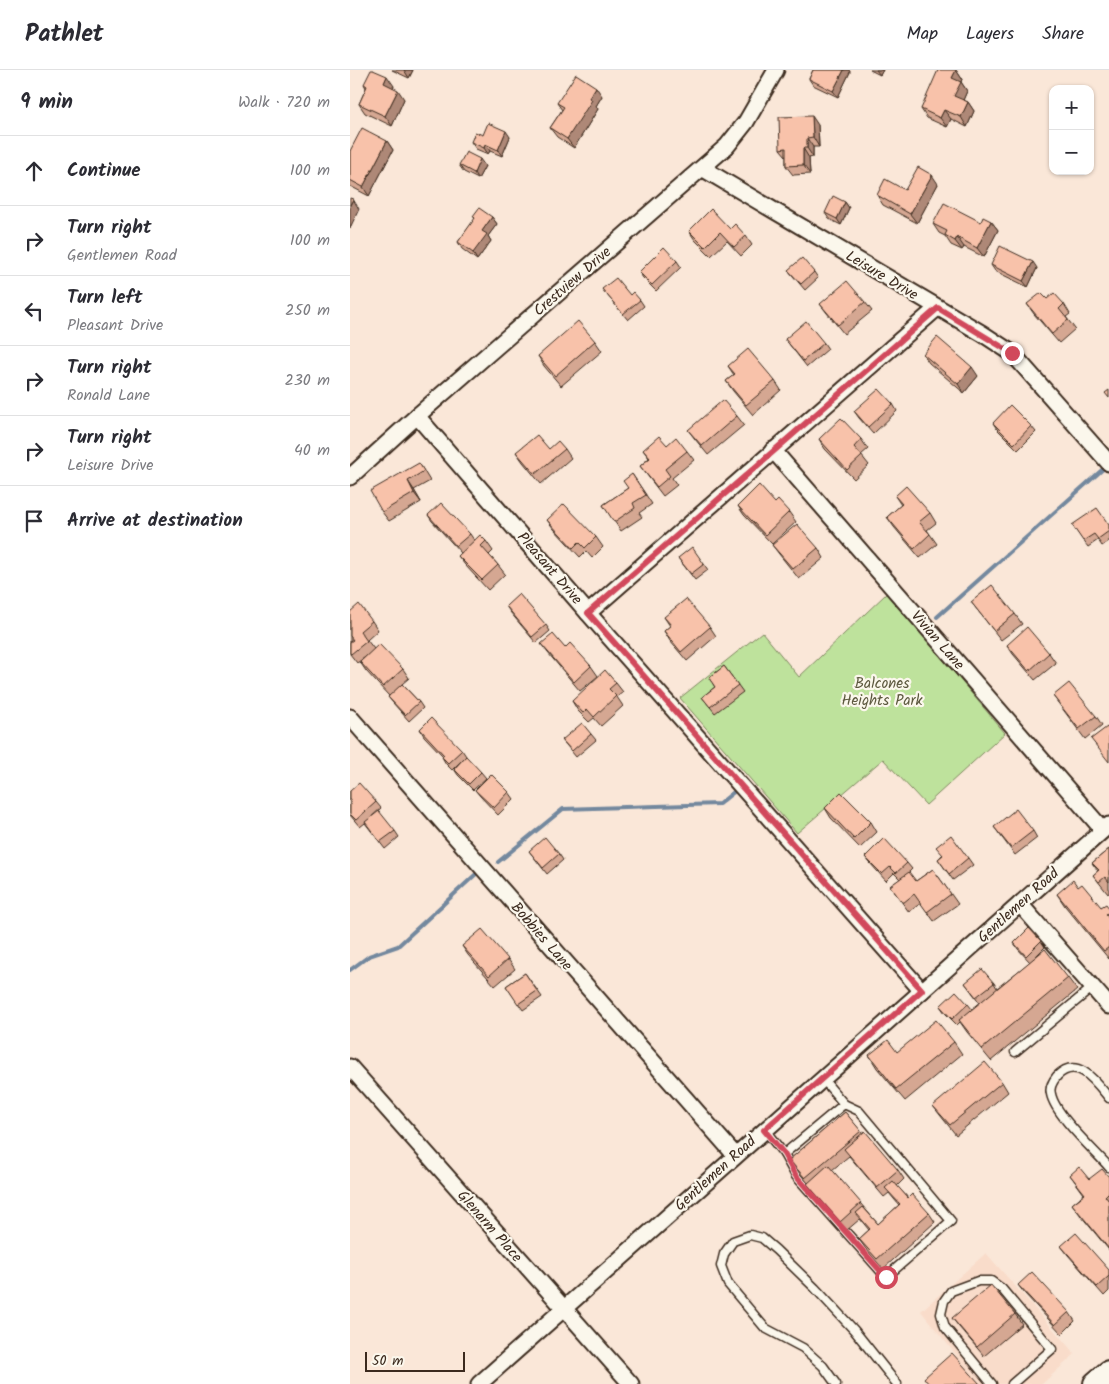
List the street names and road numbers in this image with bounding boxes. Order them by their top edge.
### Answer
street label: Crestview Drive [528,241,617,323]
street label: Leisure Drive [841,245,923,307]
street label: Pleasant Drive [511,527,588,611]
street label: Vivian Lane [904,605,970,676]
street label: Gentlemen Road [972,862,1065,949]
street label: Bobbies Lane [504,897,578,977]
street label: Gentlemen Road [669,1130,762,1217]
street label: Glenarm Place [451,1185,528,1269]

